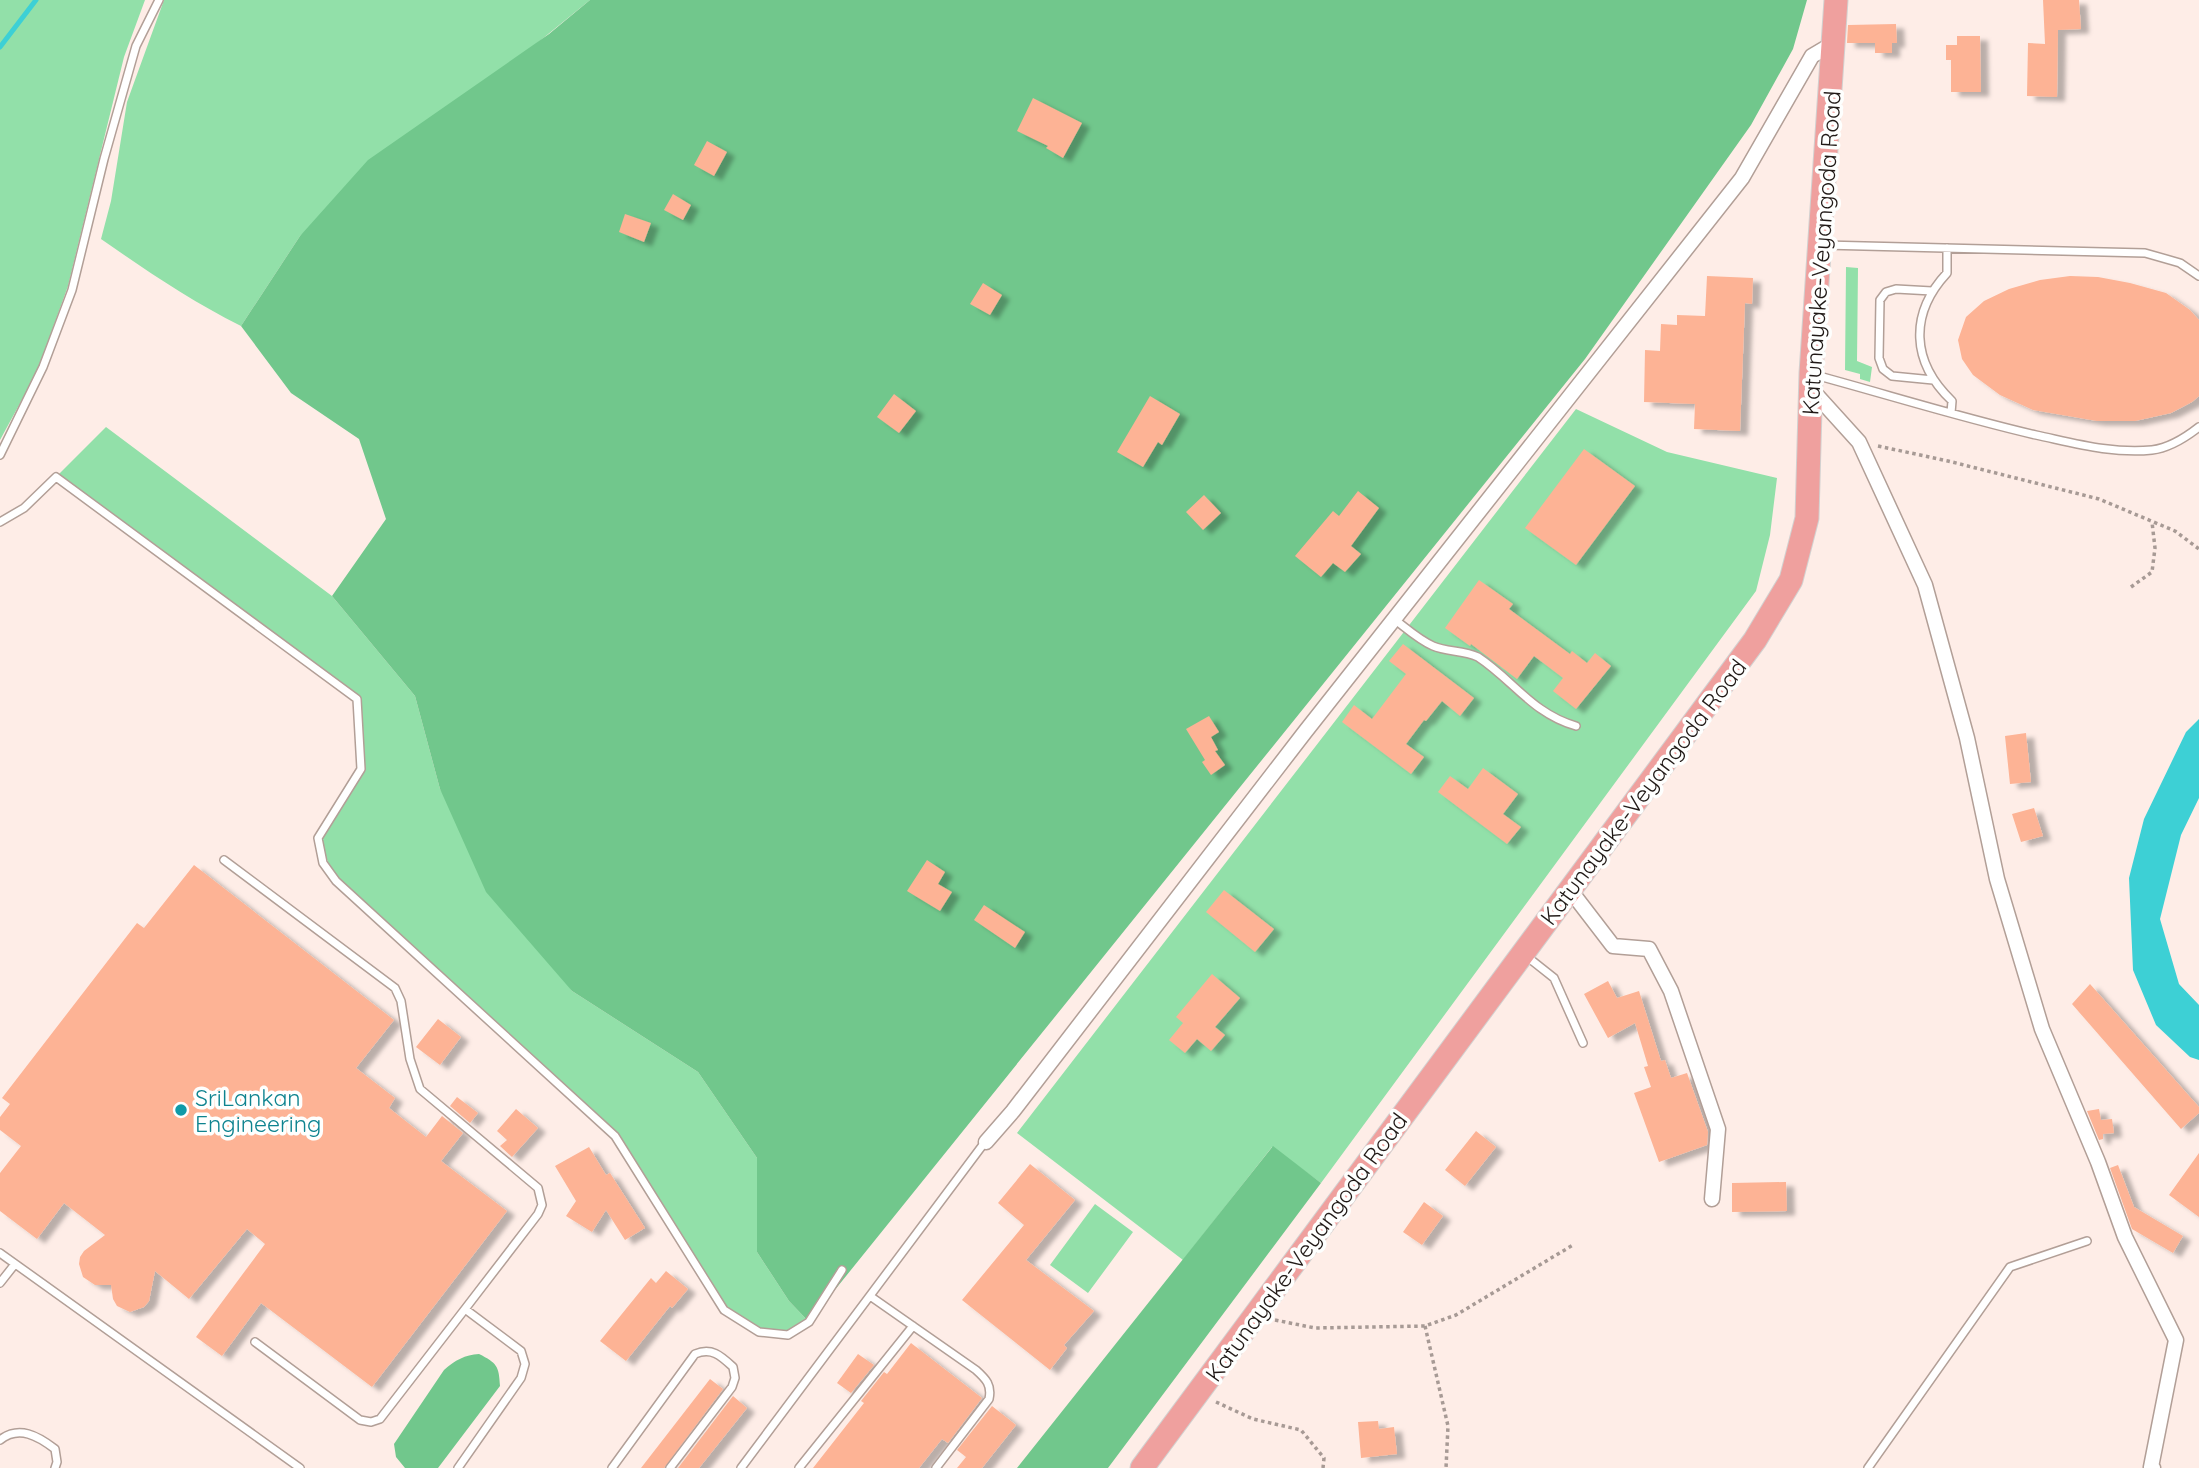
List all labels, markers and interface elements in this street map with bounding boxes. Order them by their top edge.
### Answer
street label: Katunayake-Veyangoda Road [1795,90,1847,416]
street label: Katunayake-Veyangoda Road [1534,653,1752,931]
place label: SriLankan Engineering [195,1083,321,1138]
marker: SriLankan Engineering [173,1102,189,1118]
street label: Katunayake-Veyangoda Road [1199,1107,1413,1387]

